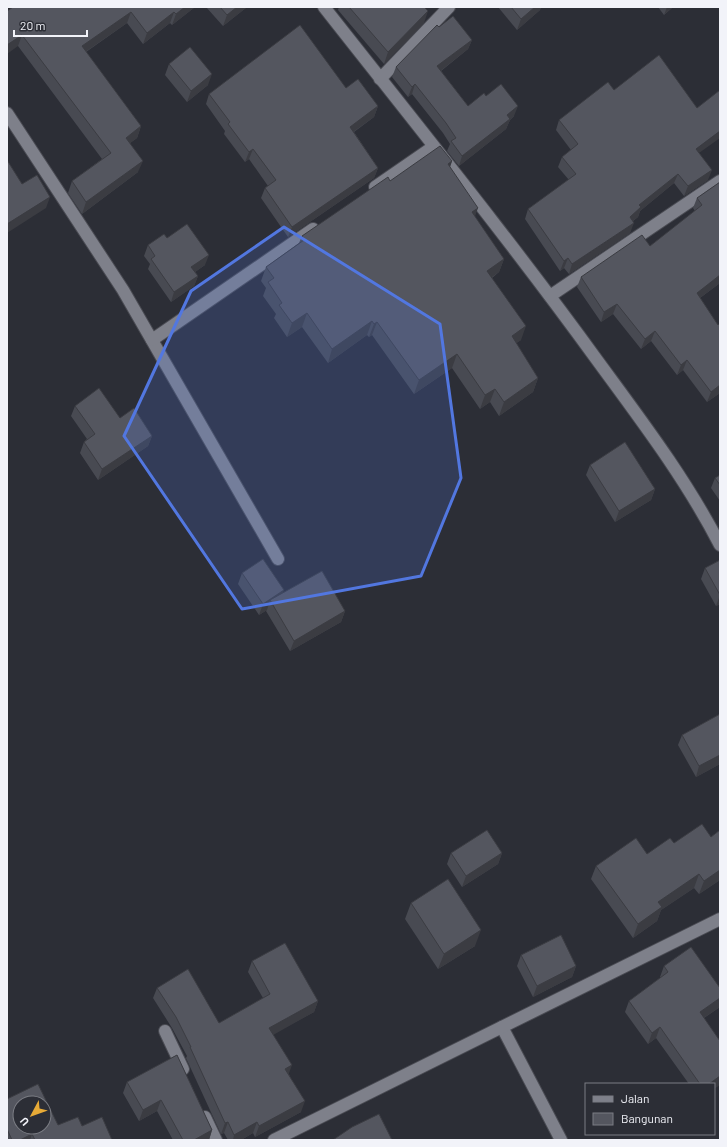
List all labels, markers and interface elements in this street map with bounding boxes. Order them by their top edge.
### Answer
scale bar [14,12,87,38]
text: 20 m [20,18,46,32]
legend [585,1083,715,1135]
text: Jalan [621,1091,649,1105]
north arrow [12,1095,52,1135]
text: Bangunan [621,1111,673,1125]
text: U [17,1115,31,1129]

